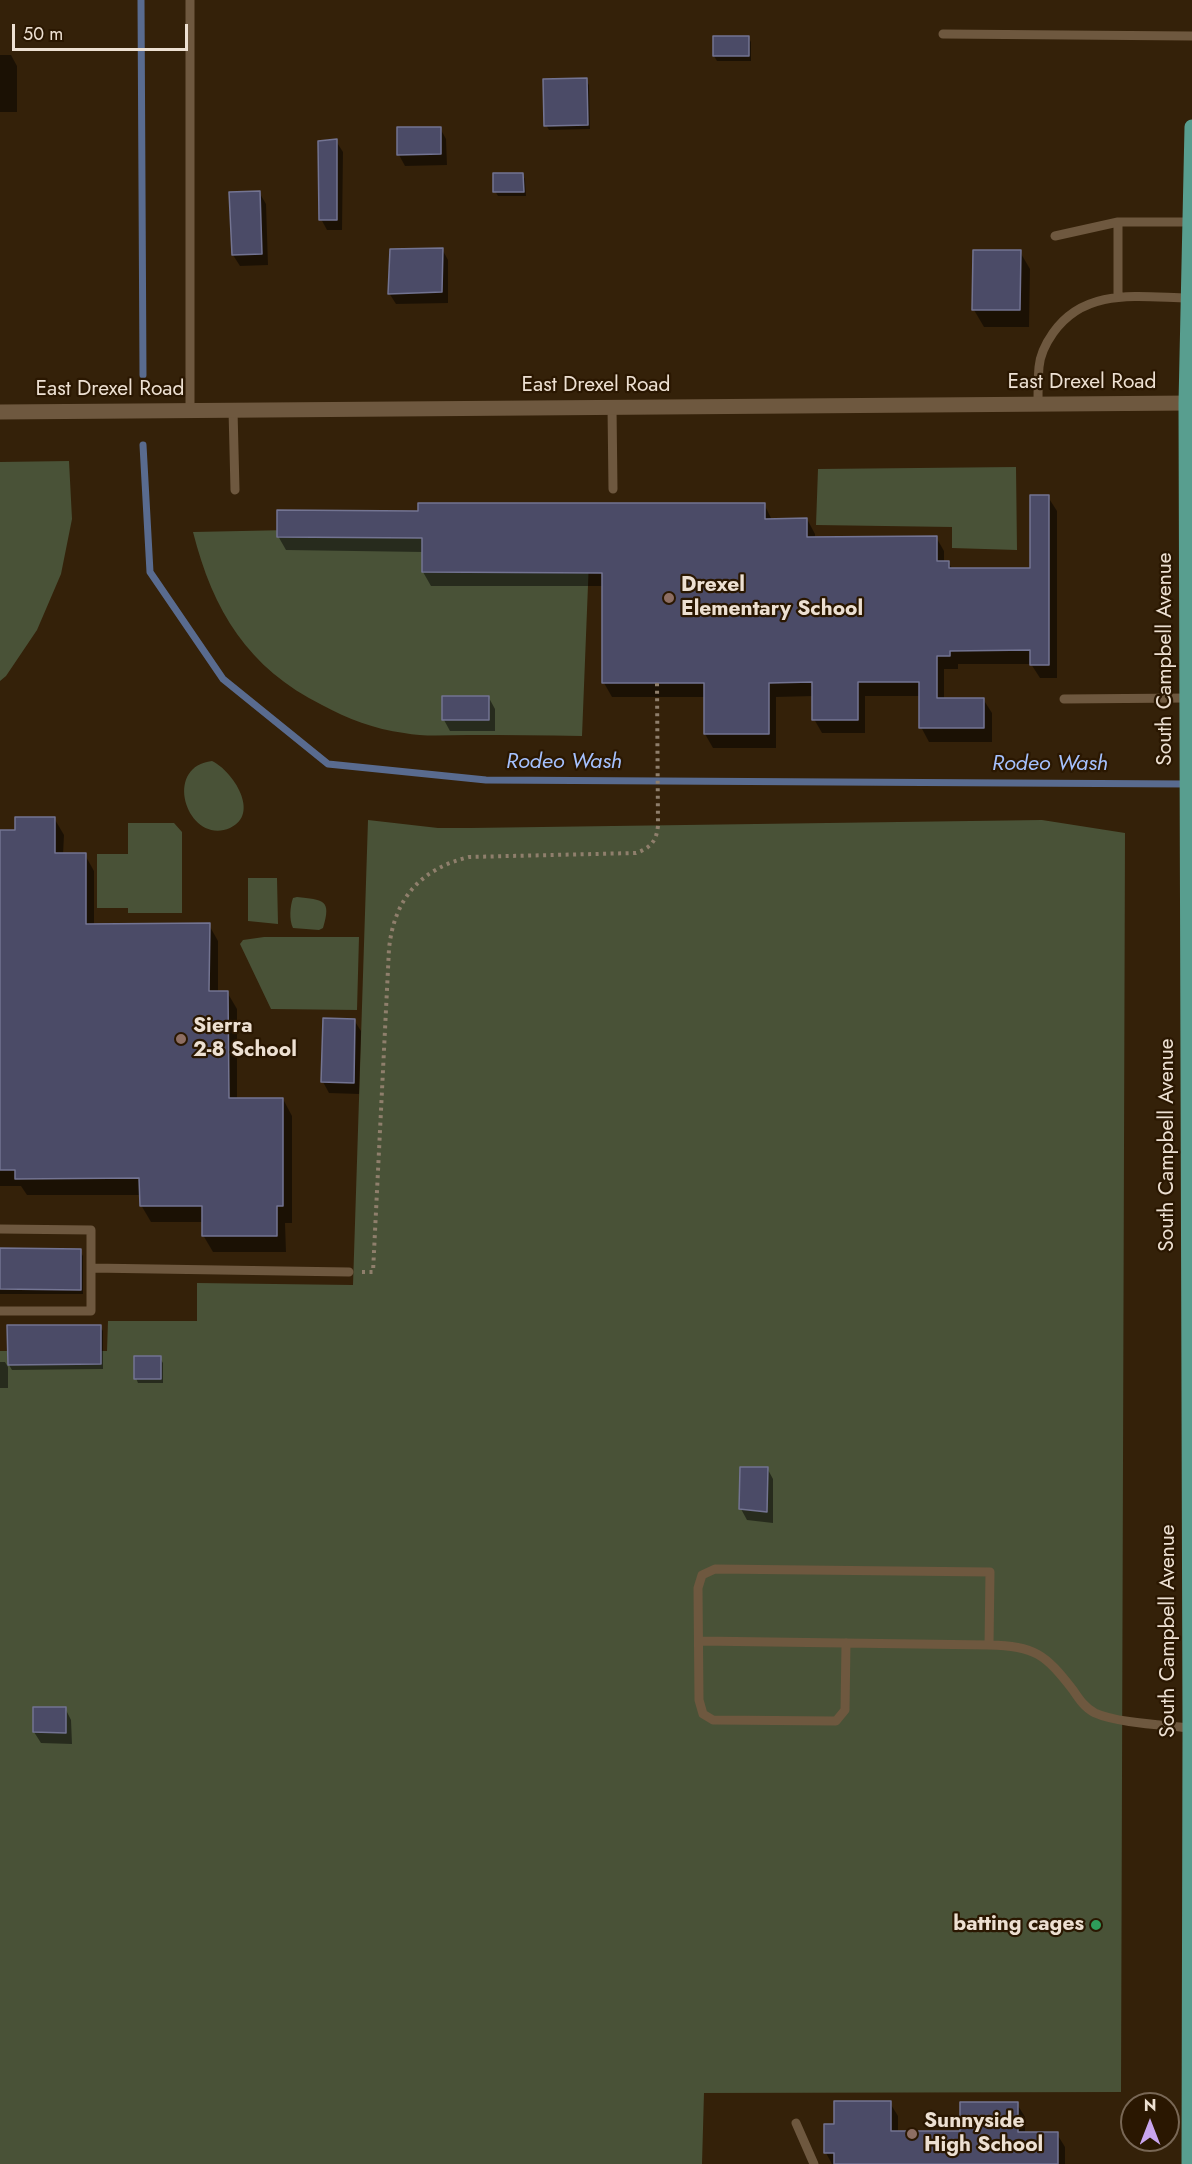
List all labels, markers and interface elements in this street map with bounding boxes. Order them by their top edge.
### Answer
scale bar [15,12,190,50]
text: 50 m [23,21,63,47]
street label: East Drexel Road [1008,370,1156,396]
street label: East Drexel Road [522,373,670,399]
street label: East Drexel Road [36,377,184,403]
street label: South Campbell Avenue [1153,552,1179,766]
place label: Drexel Elementary School [681,573,863,623]
marker: Drexel Elementary School [662,591,676,605]
water label: Rodeo Wash [506,750,622,776]
water label: Rodeo Wash [992,752,1108,778]
place label: Sierra 2-8 School [193,1014,297,1064]
marker: Sierra 2-8 School [174,1032,188,1046]
street label: South Campbell Avenue [1155,1038,1181,1252]
street label: South Campbell Avenue [1156,1524,1182,1738]
place label: batting cages [953,1912,1084,1938]
marker: batting cages [1089,1918,1103,1932]
north arrow [1120,2092,1180,2152]
text: N [1144,2094,1156,2117]
place label: Sunnyside High School [924,2109,1043,2159]
marker: Sunnyside High School [905,2127,919,2141]

